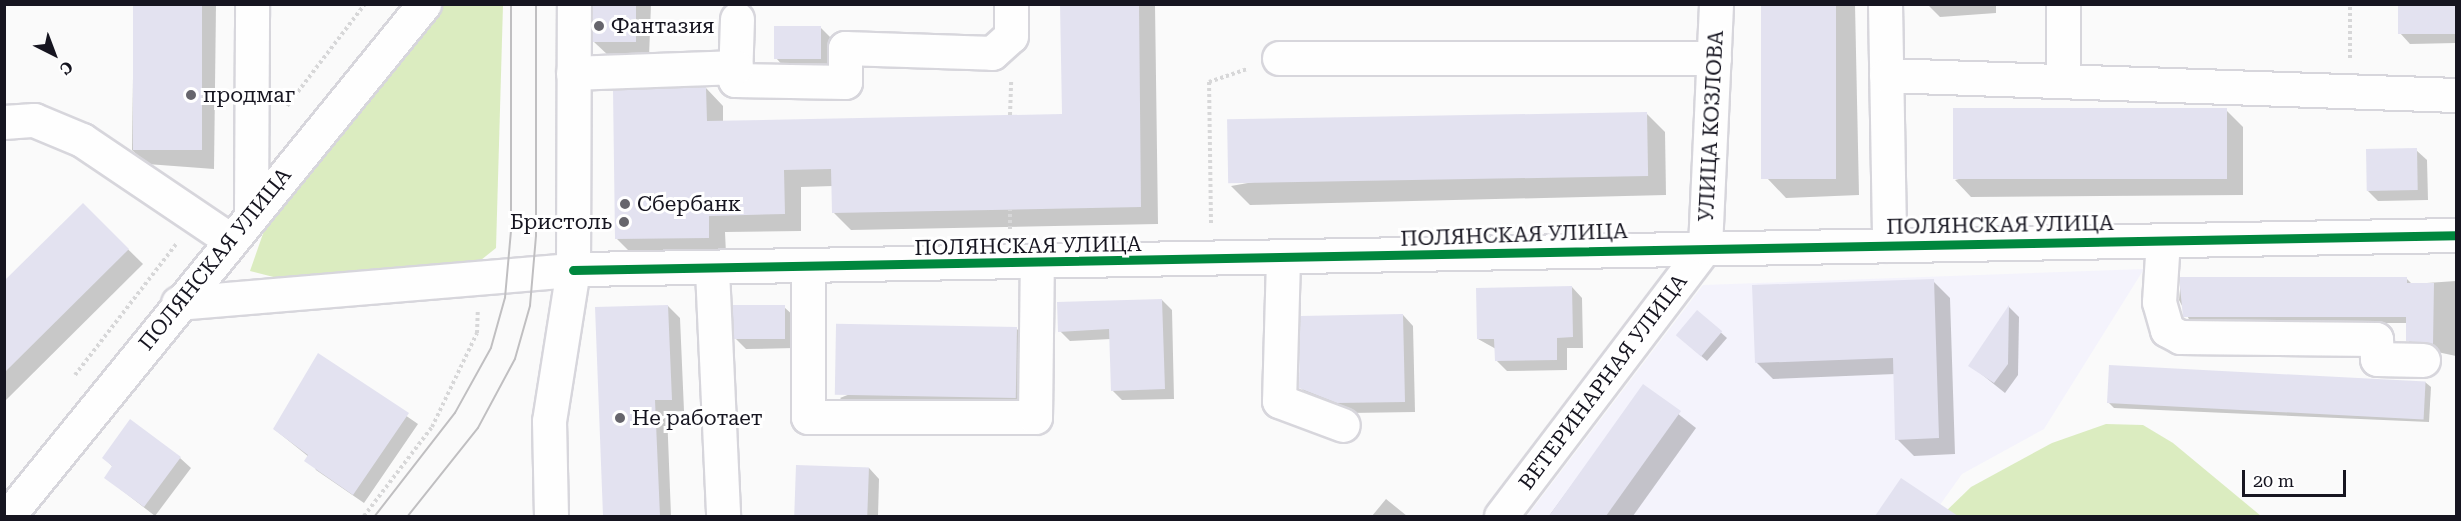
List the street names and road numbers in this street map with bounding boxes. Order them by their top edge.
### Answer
street label: УЛИЦА КОЗЛОВА [1693,30,1729,222]
street label: ПОЛЯНСКАЯ УЛИЦА [134,163,296,355]
street label: ПОЛЯНСКАЯ УЛИЦА [1886,210,2114,240]
street label: ПОЛЯНСКАЯ УЛИЦА [1400,218,1628,252]
street label: ПОЛЯНСКАЯ УЛИЦА [914,231,1142,261]
street label: ВЕТЕРИНАРНАЯ УЛИЦА [1514,269,1692,495]

